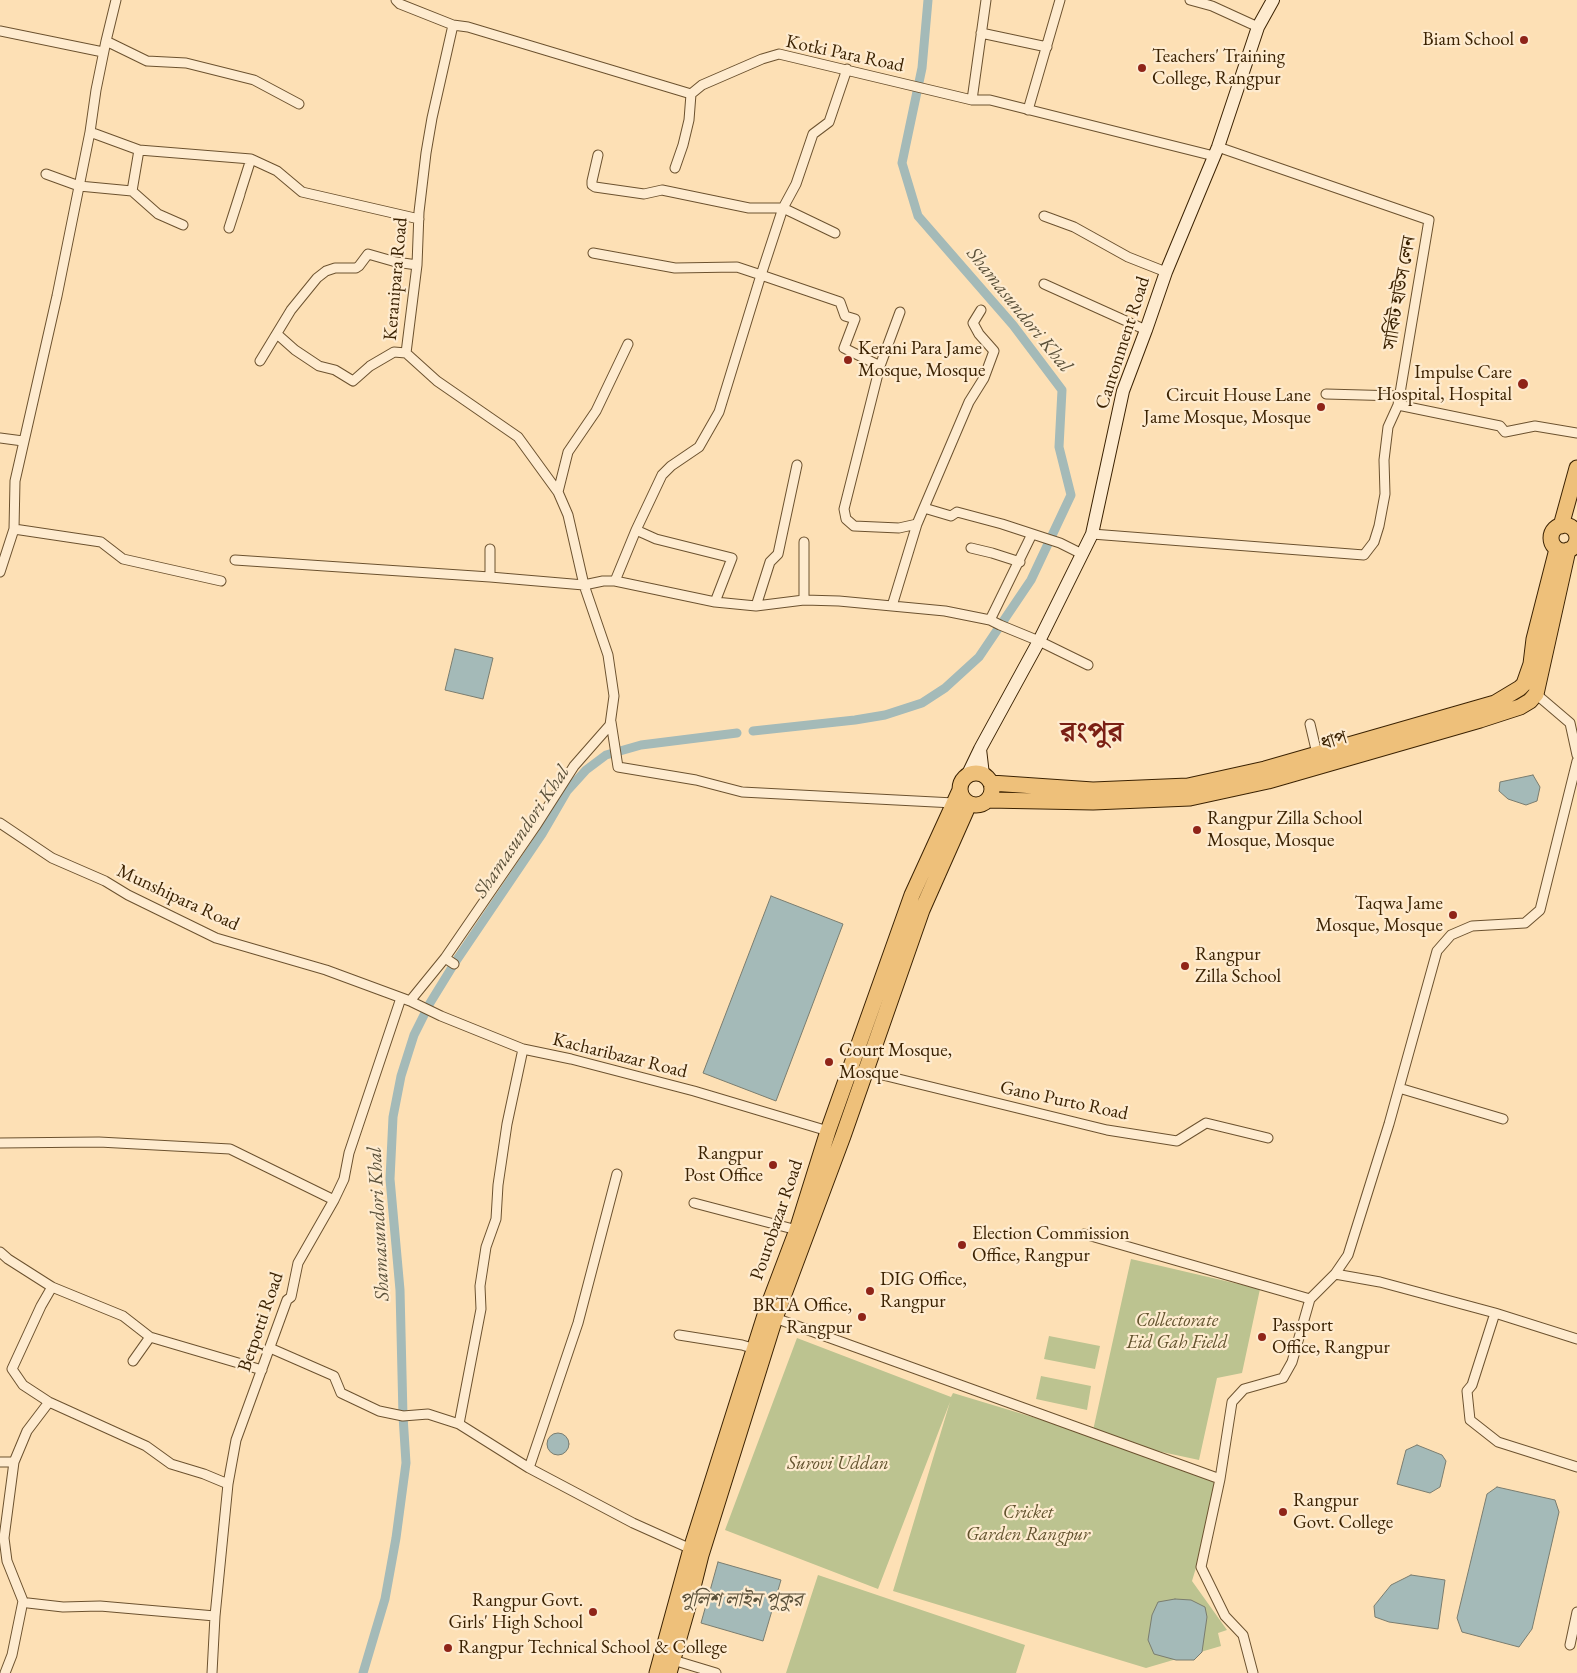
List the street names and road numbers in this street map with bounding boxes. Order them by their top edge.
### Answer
street label: Kotki Para Road [784,30,906,78]
street label: Keranipara Road [379,216,413,342]
street label: সার্কিট হাউস লেন [1379,234,1421,352]
street label: Cantonment Road [1091,274,1155,412]
street label: ধাপ [1318,726,1350,756]
street label: Munshipara Road [113,860,243,936]
street label: Kacharibazar Road [550,1028,690,1084]
street label: Gano Purto Road [998,1076,1130,1126]
street label: Pourobazar Road [746,1157,808,1283]
street label: Betpotti Road [233,1269,289,1375]

